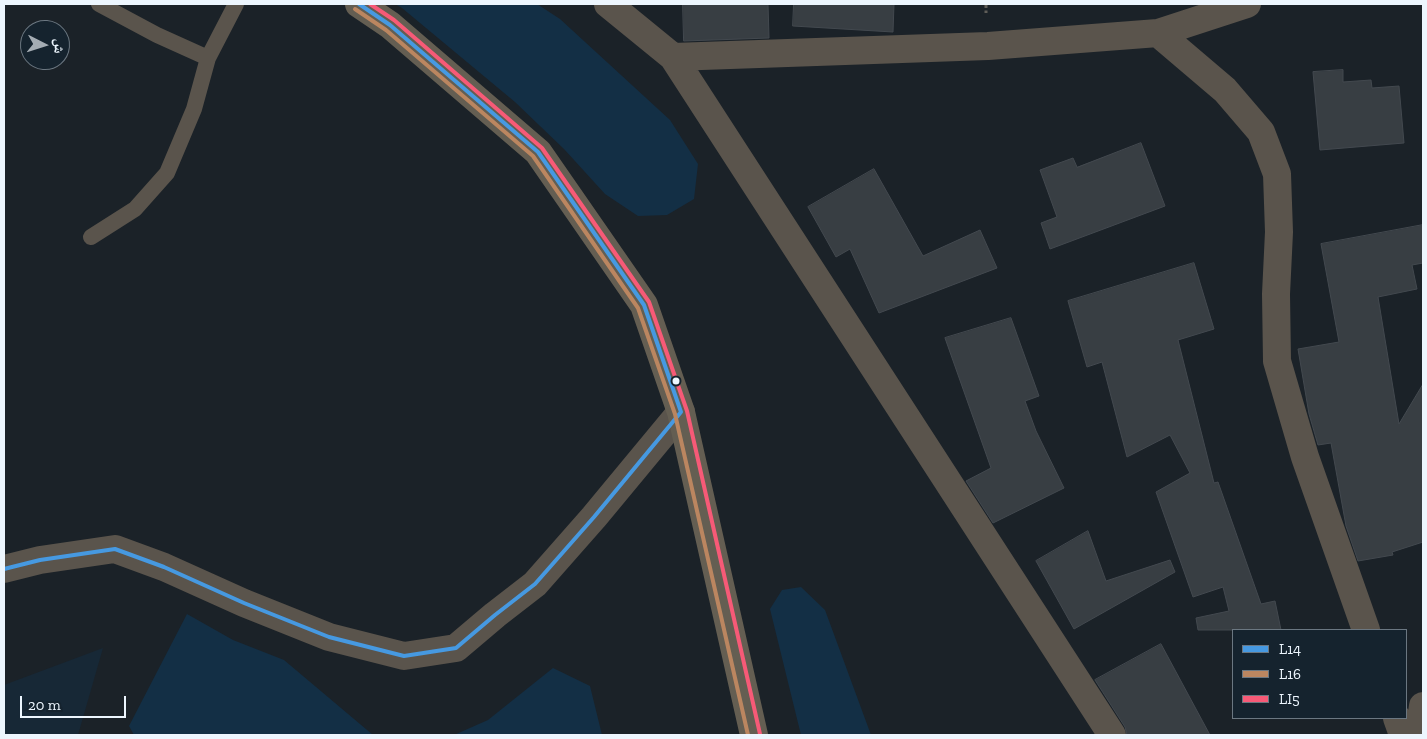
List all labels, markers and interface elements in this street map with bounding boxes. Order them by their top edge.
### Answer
north arrow [20,20,70,70]
text: ش [50,38,69,54]
unlabelled marker [671,376,681,386]
legend [1232,629,1407,719]
text: L14 [1279,640,1301,658]
text: L16 [1279,665,1301,683]
scale bar [22,686,129,718]
text: LI5 [1279,690,1300,708]
text: 20 m [28,696,61,714]

